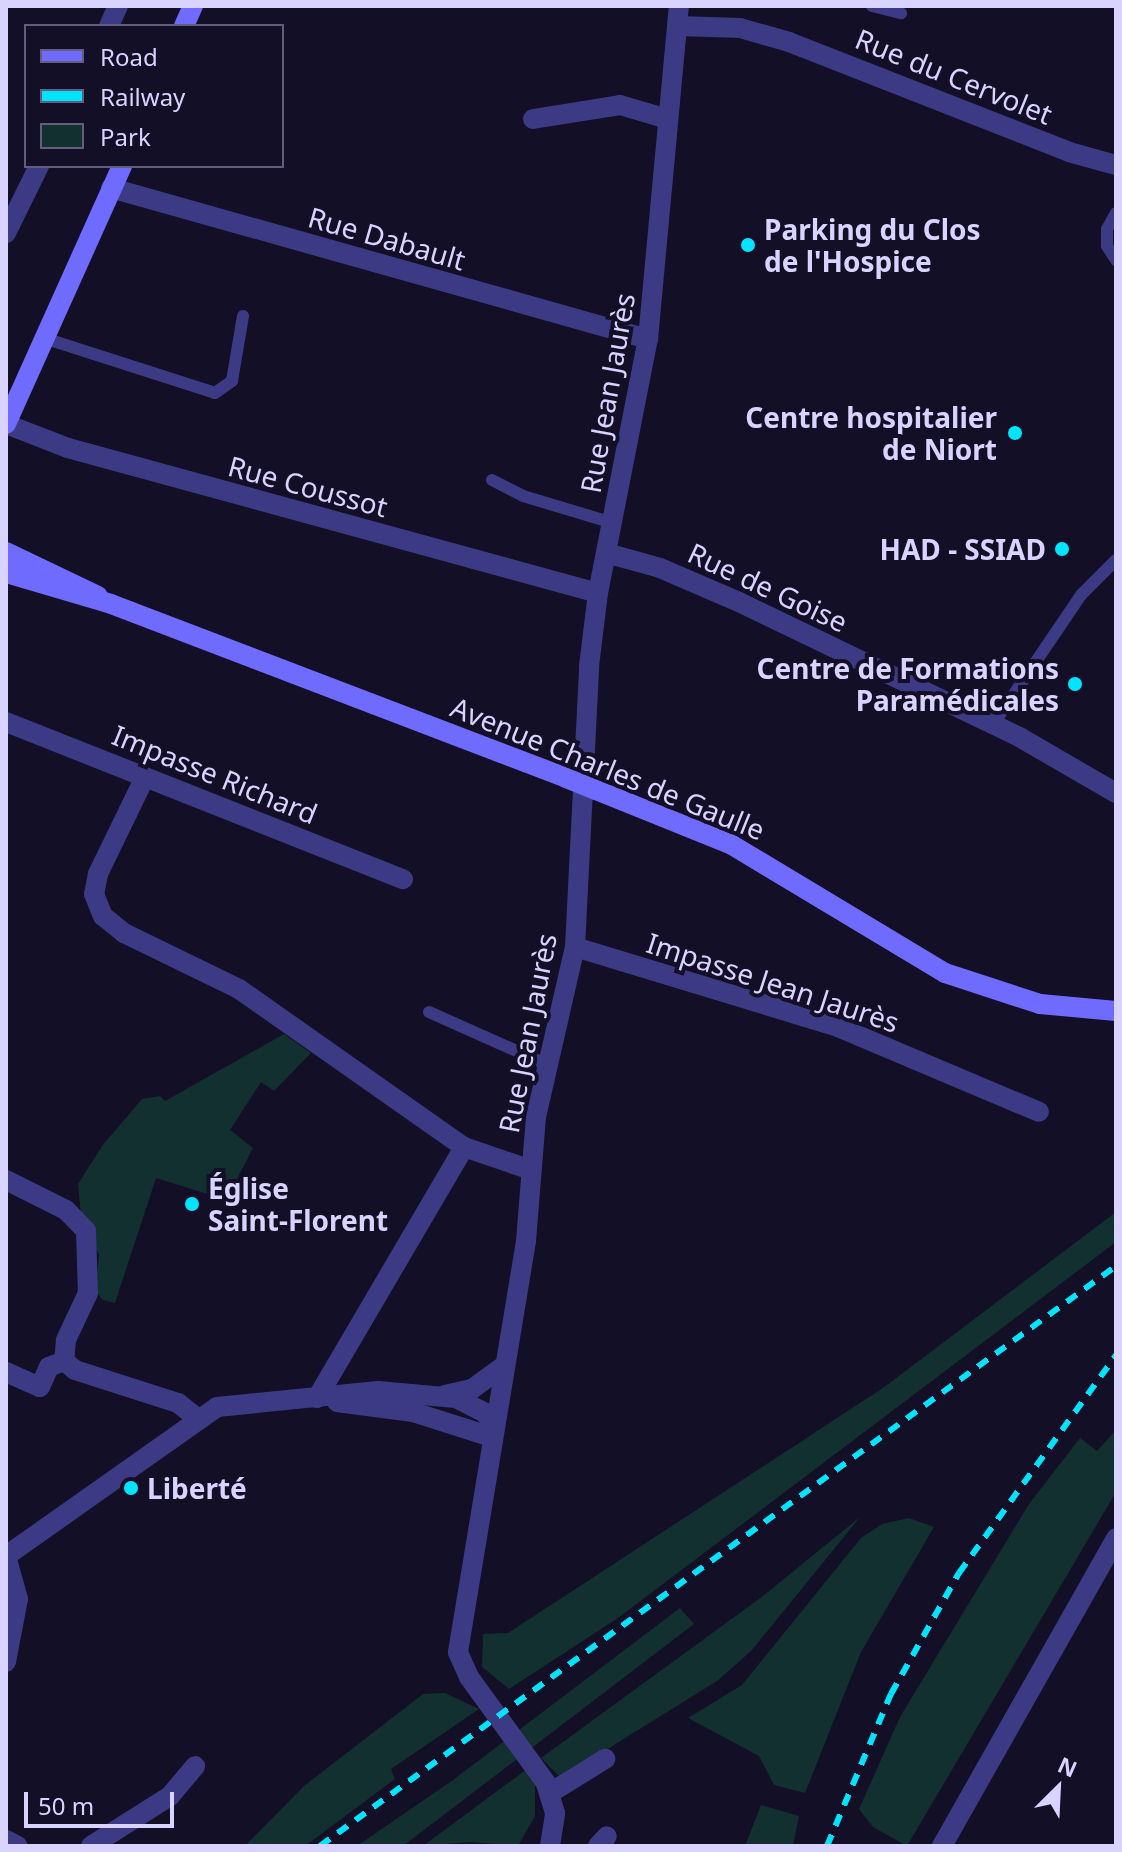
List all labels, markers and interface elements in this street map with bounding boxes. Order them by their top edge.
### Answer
street label: Rue du Cervolet [851,21,1057,131]
legend [24,24,284,168]
text: Road [100,40,158,73]
text: Railway [100,80,185,113]
text: Park [100,120,151,153]
street label: Rue Dabault [305,200,469,276]
place label: Parking du Clos de l'Hospice [764,212,981,278]
marker: Parking du Clos de l'Hospice [739,236,757,254]
street label: Rue Jean Jaurès [573,290,641,496]
place label: Centre hospitalier de Niort [745,400,997,466]
marker: Centre hospitalier de Niort [1004,422,1026,444]
street label: Rue Coussot [225,449,391,523]
place label: HAD - SSIAD [880,532,1046,566]
street label: Rue de Goise [683,535,853,639]
marker: HAD - SSIAD [1053,540,1071,558]
place label: Centre de Formations Paramédicales [757,651,1059,717]
marker: Centre de Formations Paramédicales [1066,675,1084,693]
street label: Avenue Charles de Gaulle [446,690,770,846]
street label: Impasse Richard [108,718,322,830]
street label: Impasse Jean Jaurès [643,925,903,1039]
street label: Rue Jean Jaurès [491,930,563,1136]
place label: Église Saint-Florent [208,1171,388,1237]
marker: Église Saint-Florent [183,1195,201,1213]
place label: Liberté [147,1471,247,1505]
marker: Liberté [122,1479,140,1497]
north arrow [1018,1748,1098,1828]
text: N [1053,1749,1082,1783]
scale bar [28,1776,178,1826]
text: 50 m [38,1789,94,1822]

